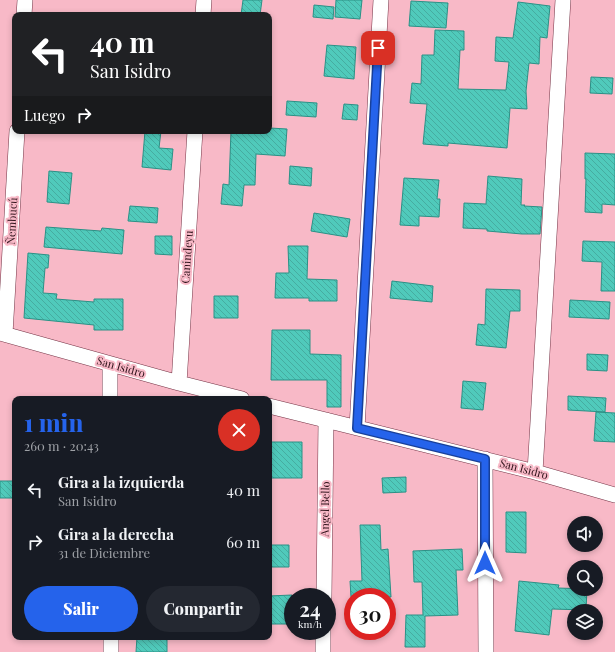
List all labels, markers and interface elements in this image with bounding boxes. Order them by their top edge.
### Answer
text: 40 m [90,23,155,60]
icon: left [24,28,76,80]
pin [361,31,395,65]
icon: arrive [367,37,389,59]
text: San Isidro [90,59,171,83]
icon: right [73,104,95,126]
text: Luego [24,105,65,125]
street label: Ñembucú [3,196,20,245]
street label: Canindeyu [177,229,196,284]
street label: San Isidro [95,352,147,381]
text: 1 min [24,406,83,438]
button: close [218,409,260,451]
text: 260 m · 20:43 [24,437,99,454]
street label: San Isidro [498,455,550,482]
text: Gira a la izquierda [58,472,184,492]
icon: left [24,479,46,501]
text: 40 m [227,480,260,500]
street label: Angel Bello [317,481,332,538]
text: San Isidro [58,492,117,509]
map controls [567,516,603,640]
button: sound [567,516,603,552]
text: Gira a la derecha [58,524,174,544]
icon: right [24,531,46,553]
text: 60 m [226,532,260,552]
position arrow [464,542,506,584]
text: 31 de Diciembre [58,544,150,561]
button: search [567,560,603,596]
button: Salir [24,586,138,632]
button: Compartir [146,586,260,632]
speed limit sign: 30 [344,588,396,640]
text: 24 [299,595,321,622]
button: layers [567,604,603,640]
text: km/h [298,617,322,631]

